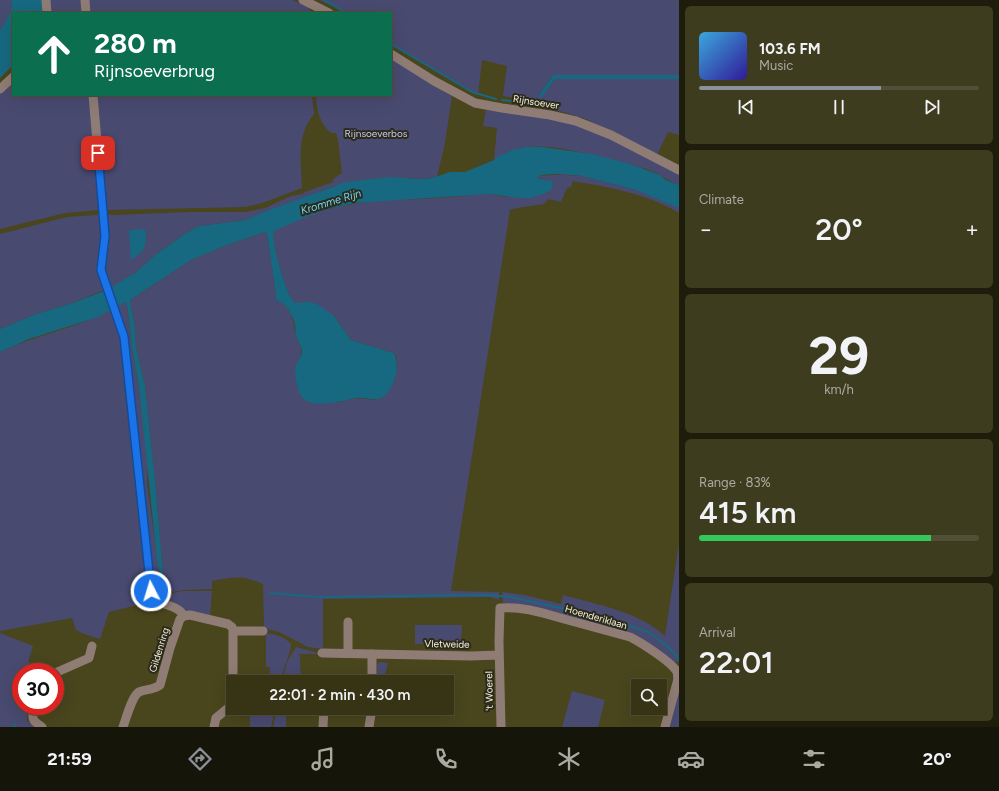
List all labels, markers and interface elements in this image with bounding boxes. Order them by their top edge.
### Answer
text: 280 m [94,26,177,60]
icon: ahead [28,28,80,80]
text: 103.6 FM [759,40,821,58]
text: Music [759,58,793,73]
text: Rijnsoeverbrug [94,60,215,82]
street label: Rijnsoever [512,92,561,112]
icon: previous [735,96,757,118]
icon: pause [828,96,850,118]
icon: next [921,96,943,118]
park label: Rijnsoeverbos [345,127,408,140]
pin [81,136,115,170]
icon: arrive [87,142,109,164]
water label: Kromme Rijn [299,187,363,217]
text: Climate [699,192,744,207]
text: 20° [815,211,863,248]
text: − [699,216,713,243]
text: + [965,216,979,243]
text: 29 [809,325,869,387]
text: km/h [824,382,854,397]
text: Range · 83% [699,475,771,490]
text: 415 km [699,494,796,531]
position arrow [130,570,172,612]
street label: Hoenderiklaan [563,602,629,632]
text: Arrival [699,625,736,640]
street label: Gildenring [146,626,172,674]
street label: Vletweide [424,637,470,651]
text: 22:01 [699,644,774,681]
speed limit sign: 30 [12,663,64,715]
street label: 't Woerel [482,671,496,711]
map controls [631,679,667,715]
button: search [631,679,667,715]
text: 22:01 · 2 min · 430 m [270,686,410,704]
icon: directions [186,745,214,773]
icon: music [309,745,337,773]
icon: phone [432,745,460,773]
icon: climate [555,745,583,773]
icon: car [677,745,705,773]
icon: filters [800,745,828,773]
text: 21:59 [47,748,92,770]
text: 20° [923,748,952,770]

